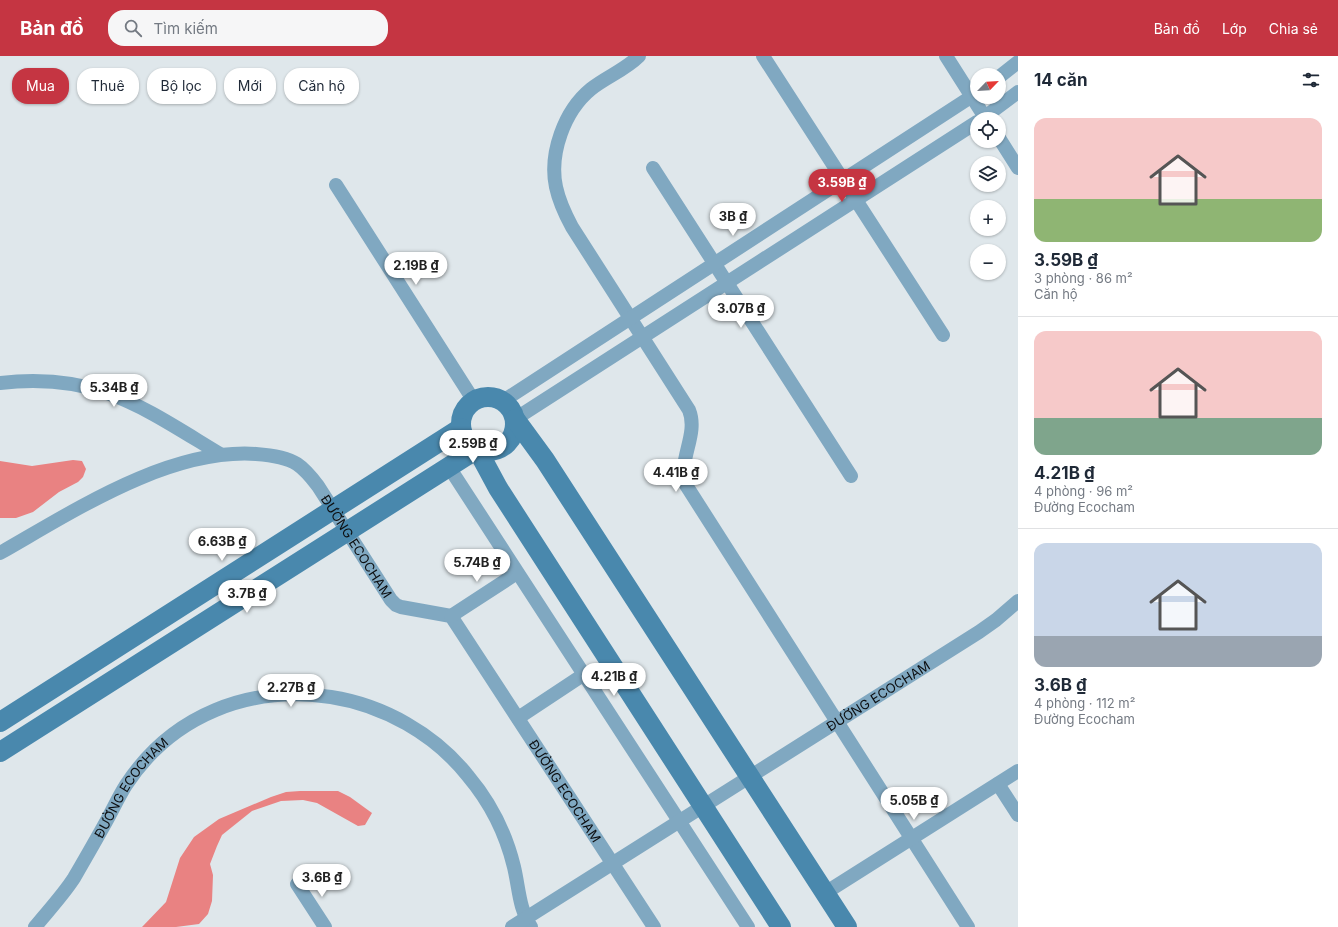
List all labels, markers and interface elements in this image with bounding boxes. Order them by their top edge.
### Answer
search box [108,10,388,46]
text: Bản đồ [20,17,84,40]
icon: search [122,17,144,39]
text: Tìm kiếm [154,19,218,38]
text: Bản đồ [1154,20,1200,37]
text: Lớp [1222,20,1247,37]
text: Chia sẻ [1269,20,1318,37]
chip: Mua [12,68,69,104]
chip: Thuê [77,68,139,104]
chip: Bộ lọc [147,68,216,104]
chip: Mới [224,68,276,104]
chip: Căn hộ [284,68,359,104]
north arrow [970,68,1006,104]
map controls [970,68,1006,280]
icon: filters [1300,69,1322,91]
text: 14 căn [1034,70,1087,90]
button: locate [970,112,1006,148]
icon: home [1142,144,1214,216]
button: layers [970,156,1006,192]
pin: 3.59B ₫ [805,169,879,203]
text: 3.59B ₫ [817,174,867,190]
button: + [970,200,1006,236]
pin: 3B ₫ [709,203,757,237]
text: 3B ₫ [719,208,747,224]
button: − [970,244,1006,280]
text: 3.59B ₫ [1034,250,1098,270]
pin: 2.19B ₫ [379,252,453,286]
text: 2.19B ₫ [393,257,439,273]
text: 3 phòng · 86 m² [1034,270,1133,286]
text: Căn hộ [1034,286,1078,302]
pin: 3.07B ₫ [704,295,778,329]
text: 3.07B ₫ [717,300,765,316]
icon: home [1142,357,1214,429]
pin: 5.34B ₫ [77,374,151,408]
text: 5.34B ₫ [89,379,139,395]
pin: 2.59B ₫ [436,430,510,464]
text: 2.59B ₫ [448,435,498,451]
pin: 4.41B ₫ [639,459,713,493]
text: 4.21B ₫ [1034,463,1095,483]
text: 4.41B ₫ [653,464,699,480]
text: 4 phòng · 96 m² [1034,483,1133,499]
street label: ĐƯỜNG ECOCHAM [318,492,395,601]
text: Đường Ecocham [1034,499,1135,515]
pin: 6.63B ₫ [185,528,259,562]
text: 6.63B ₫ [198,533,246,549]
pin: 5.74B ₫ [440,549,514,583]
text: 5.74B ₫ [453,554,501,570]
icon: home [1142,569,1214,641]
pin: 3.7B ₫ [214,580,280,614]
text: 3.7B ₫ [227,585,267,601]
street label: ĐƯỜNG ECOCHAM [823,657,933,734]
pin: 4.21B ₫ [577,663,651,697]
text: 4.21B ₫ [591,668,637,684]
pin: 2.27B ₫ [254,674,328,708]
text: 3.6B ₫ [1034,675,1087,695]
text: 2.27B ₫ [267,679,315,695]
text: 4 phòng · 112 m² [1034,695,1136,711]
text: Đường Ecocham [1034,711,1135,727]
street label: ĐƯỜNG ECOCHAM [91,734,171,841]
street label: ĐƯỜNG ECOCHAM [526,737,604,845]
pin: 5.05B ₫ [877,787,951,821]
text: 5.05B ₫ [890,792,938,808]
pin: 3.6B ₫ [289,864,355,898]
text: 3.6B ₫ [302,869,342,885]

